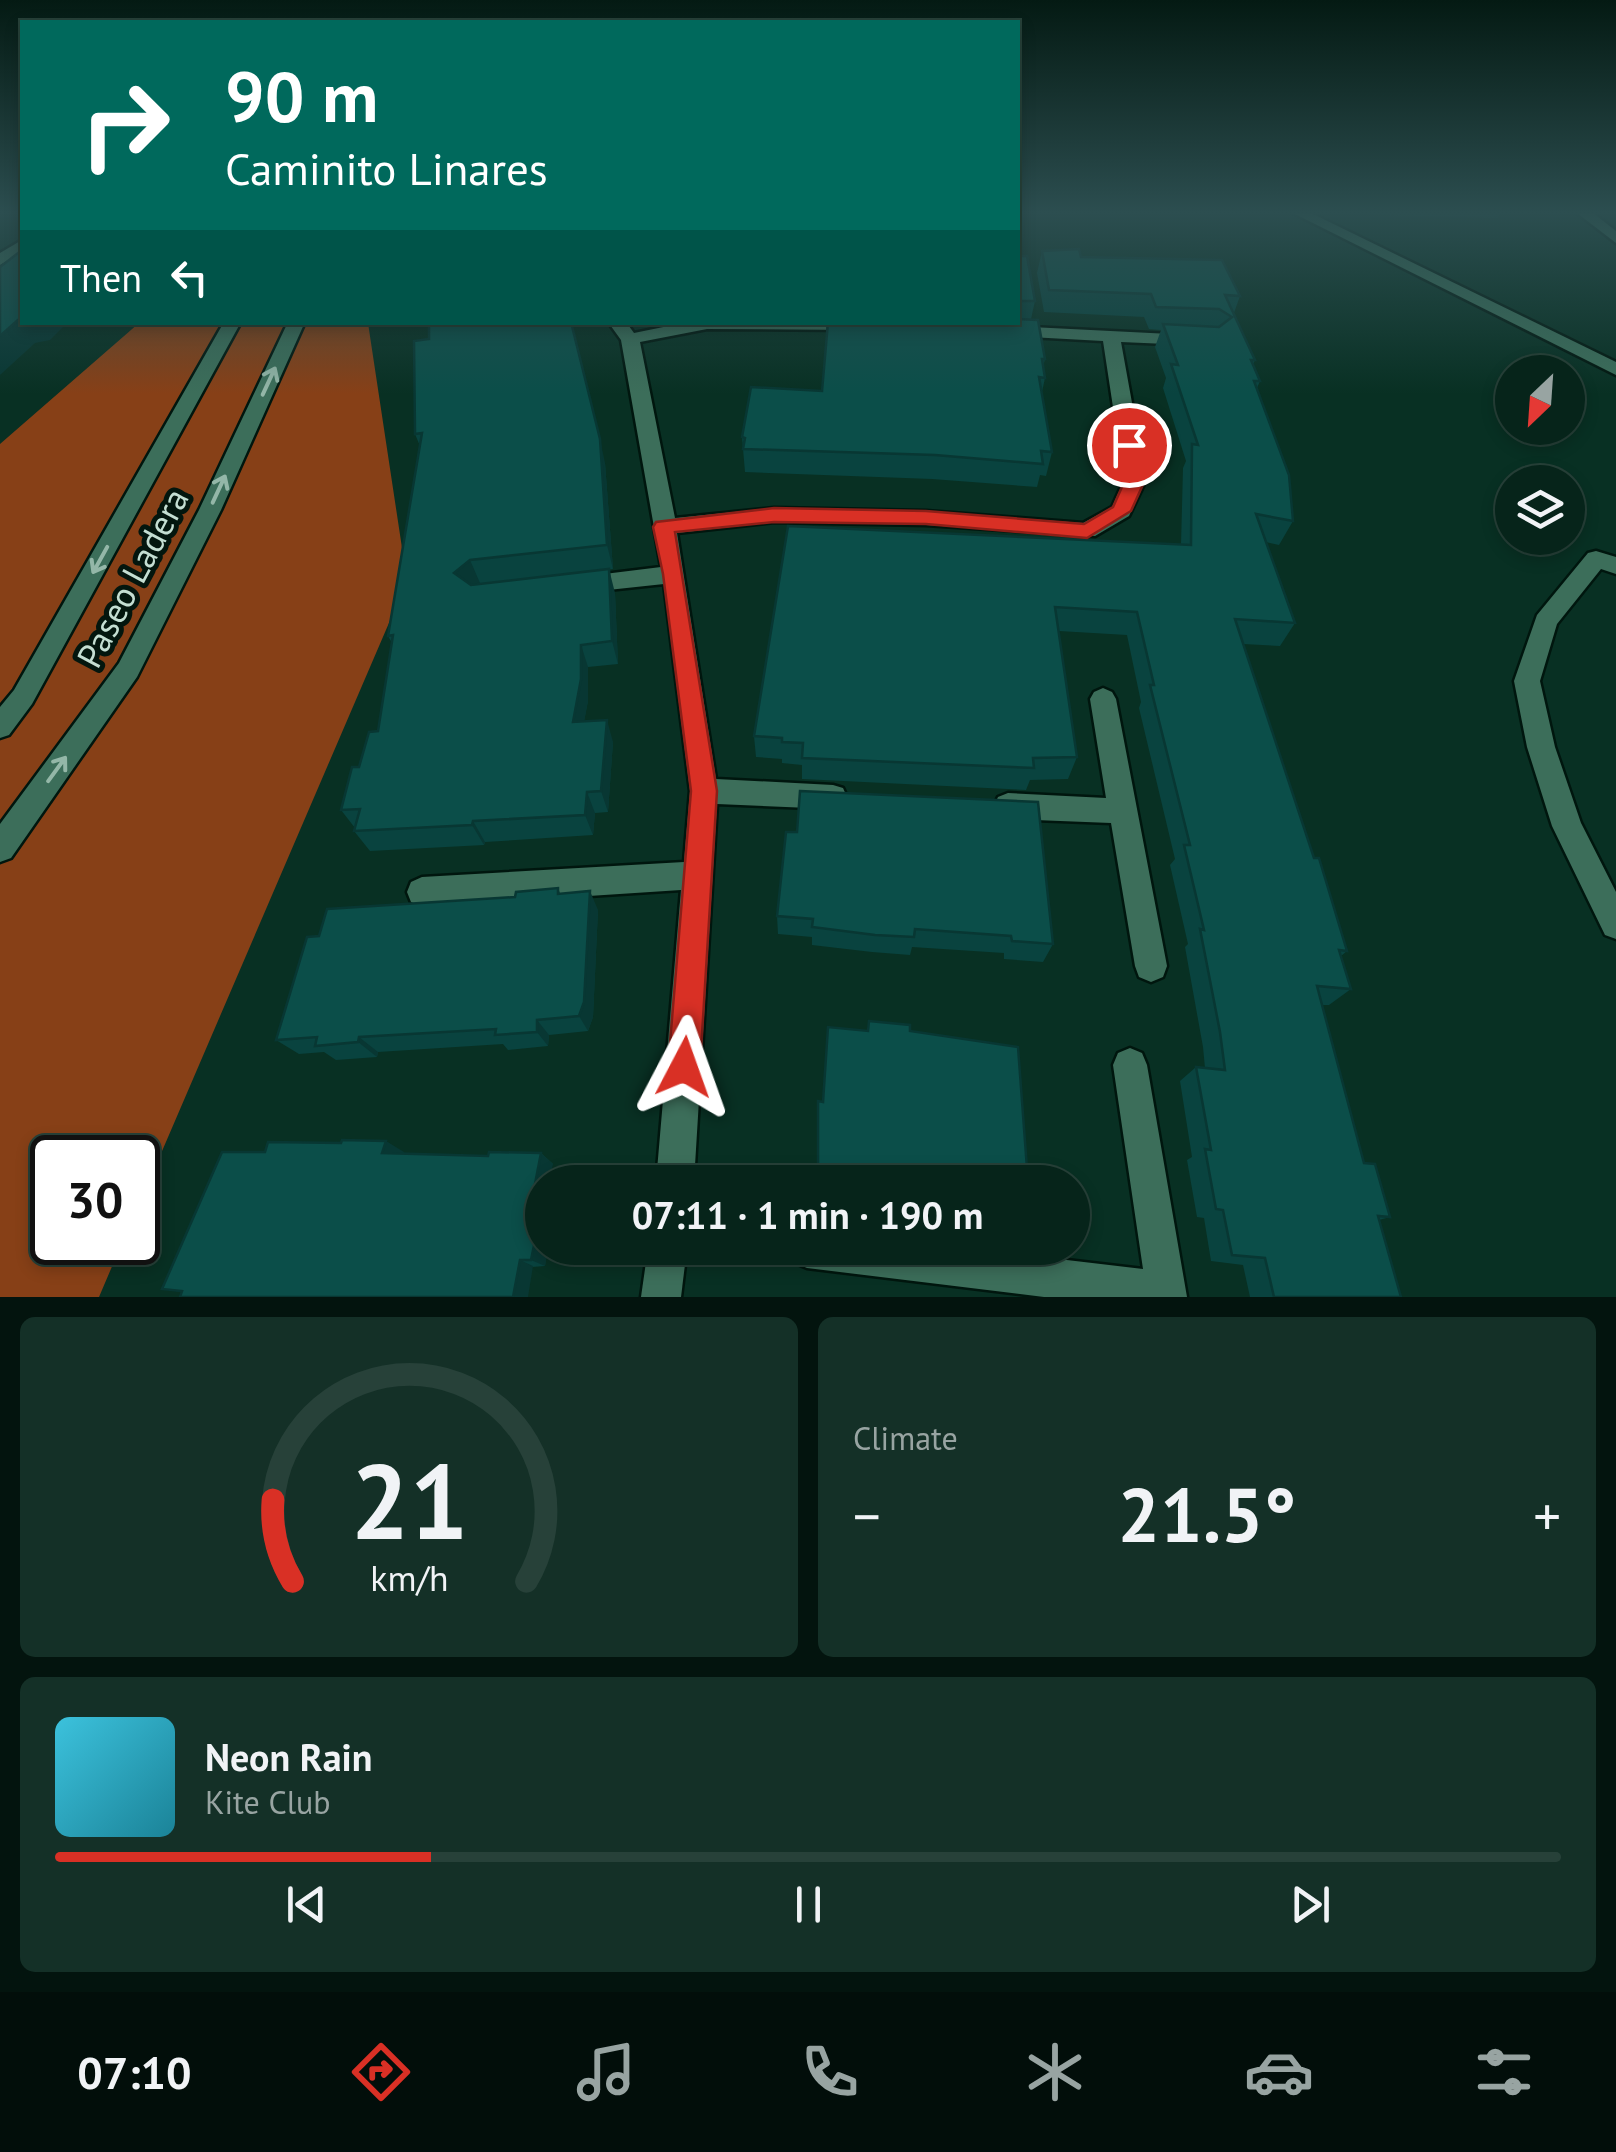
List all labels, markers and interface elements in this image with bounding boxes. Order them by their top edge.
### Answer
text: 90 m [225,51,378,141]
icon: right [60,60,190,190]
text: Caminito Linares [225,139,548,197]
icon: left [162,250,217,305]
text: Then [60,253,142,302]
north arrow [1495,355,1585,445]
map controls [1495,355,1585,555]
one-way arrow [261,367,280,397]
pin [1087,403,1172,488]
icon: arrive [1102,418,1157,473]
button: layers [1495,465,1585,555]
one-way arrow [211,475,230,505]
street label: Paseo Ladera [66,480,199,675]
one-way arrow [90,545,110,575]
one-way arrow [46,756,67,783]
position arrow [632,1015,736,1119]
speed limit sign: 30 [30,1135,160,1265]
text: 07:11 · 1 min · 190 m [632,1190,983,1239]
text: Climate [853,1417,958,1459]
text: 21 [350,1433,468,1568]
text: 21.5° [1118,1466,1296,1563]
text: − [853,1480,881,1551]
text: + [1533,1480,1561,1551]
text: km/h [370,1555,448,1601]
text: Neon Rain [205,1732,372,1781]
text: Kite Club [205,1781,331,1823]
icon: previous [279,1877,334,1932]
icon: pause [781,1877,836,1932]
icon: next [1283,1877,1338,1932]
icon: directions [346,2037,416,2107]
icon: music [571,2037,641,2107]
icon: phone [795,2037,865,2107]
icon: climate [1020,2037,1090,2107]
icon: car [1244,2037,1314,2107]
icon: filters [1469,2037,1539,2107]
text: 07:10 [77,2043,191,2101]

